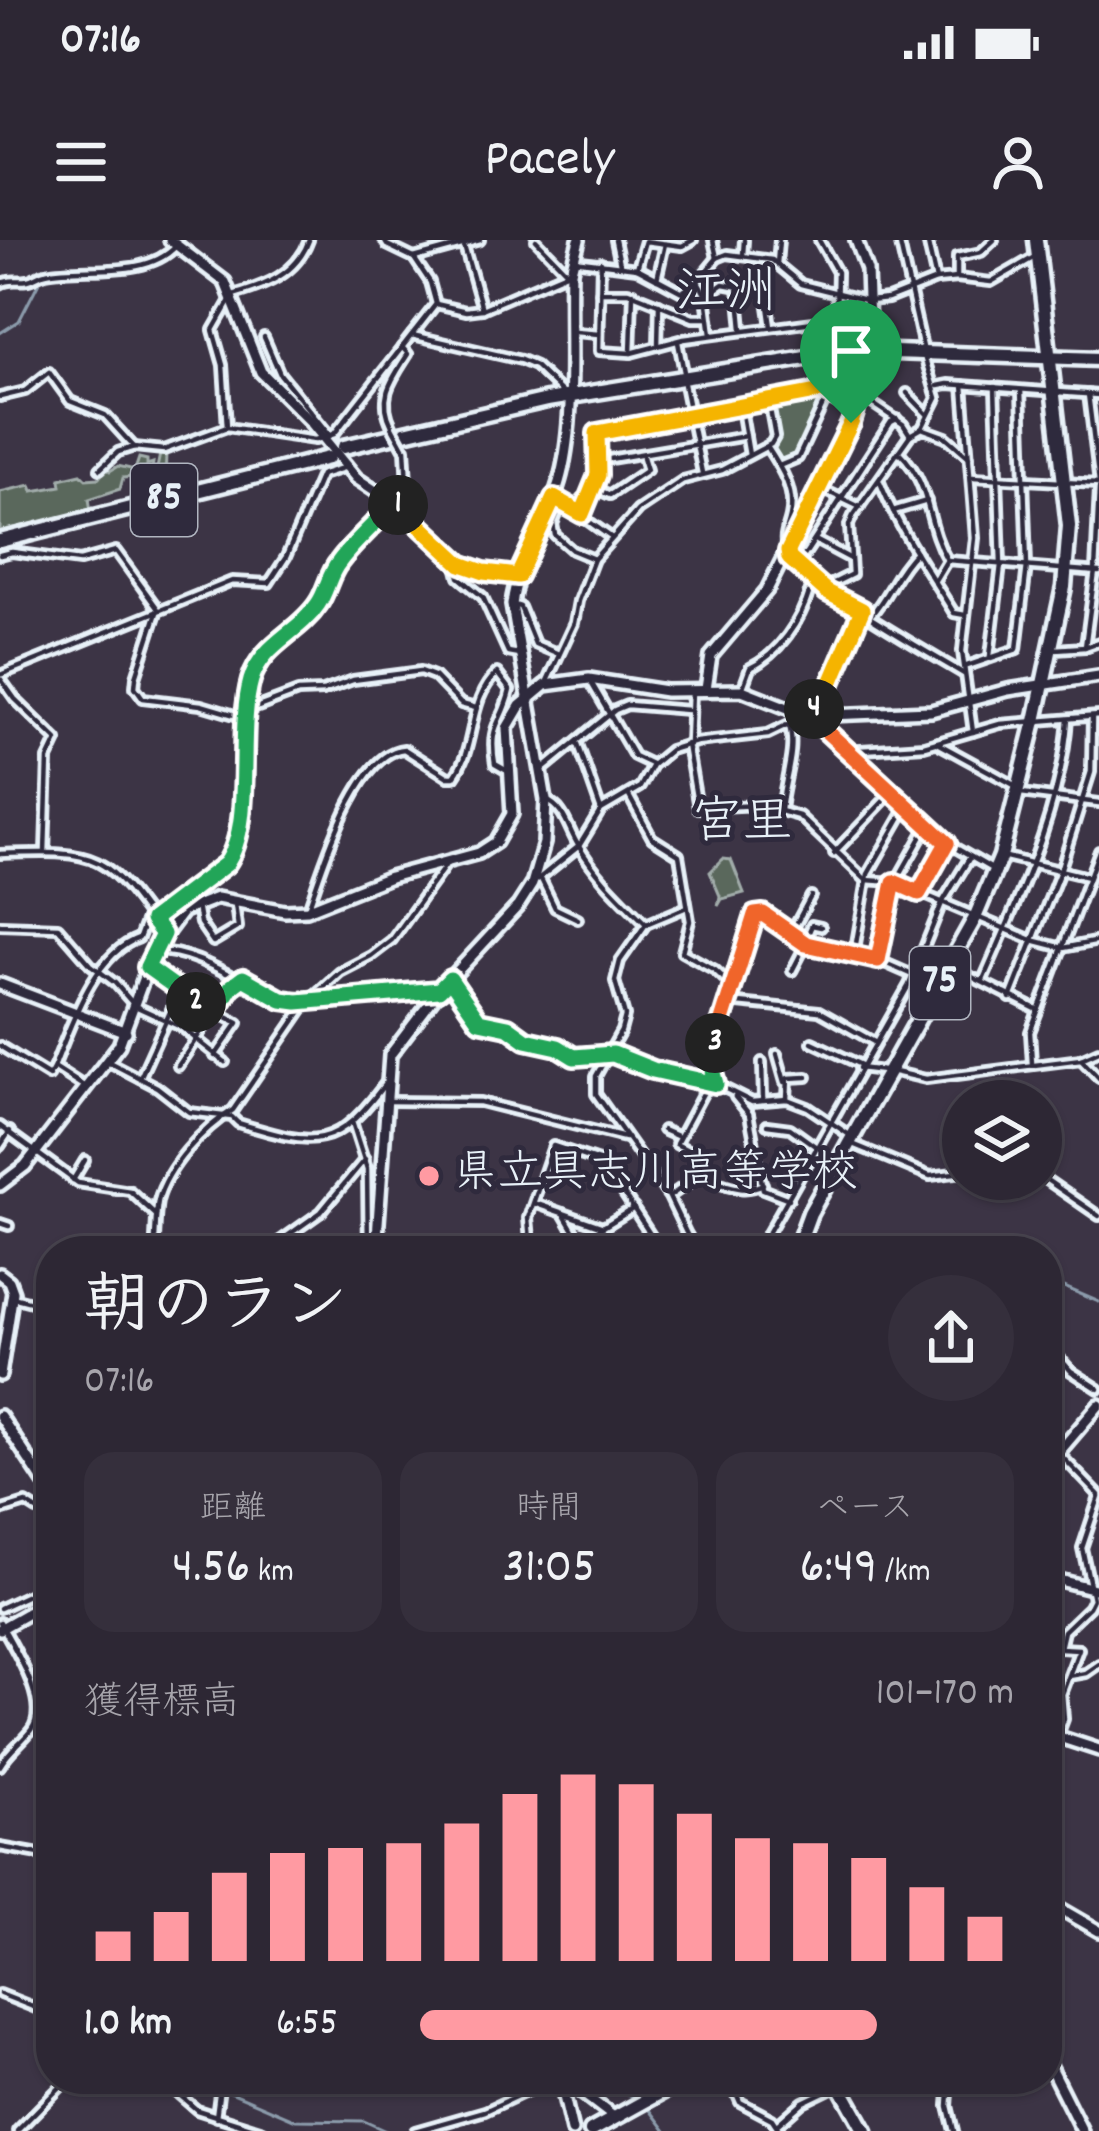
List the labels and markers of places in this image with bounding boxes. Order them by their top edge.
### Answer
pin [800,300,902,423]
pin: 1 [368,475,428,535]
pin: 4 [784,679,844,739]
pin: 2 [166,972,226,1032]
pin: 3 [685,1013,745,1073]
place label: 県立具志川高等学校 [453,1144,858,1208]
marker: 県立具志川高等学校 [416,1163,442,1189]

